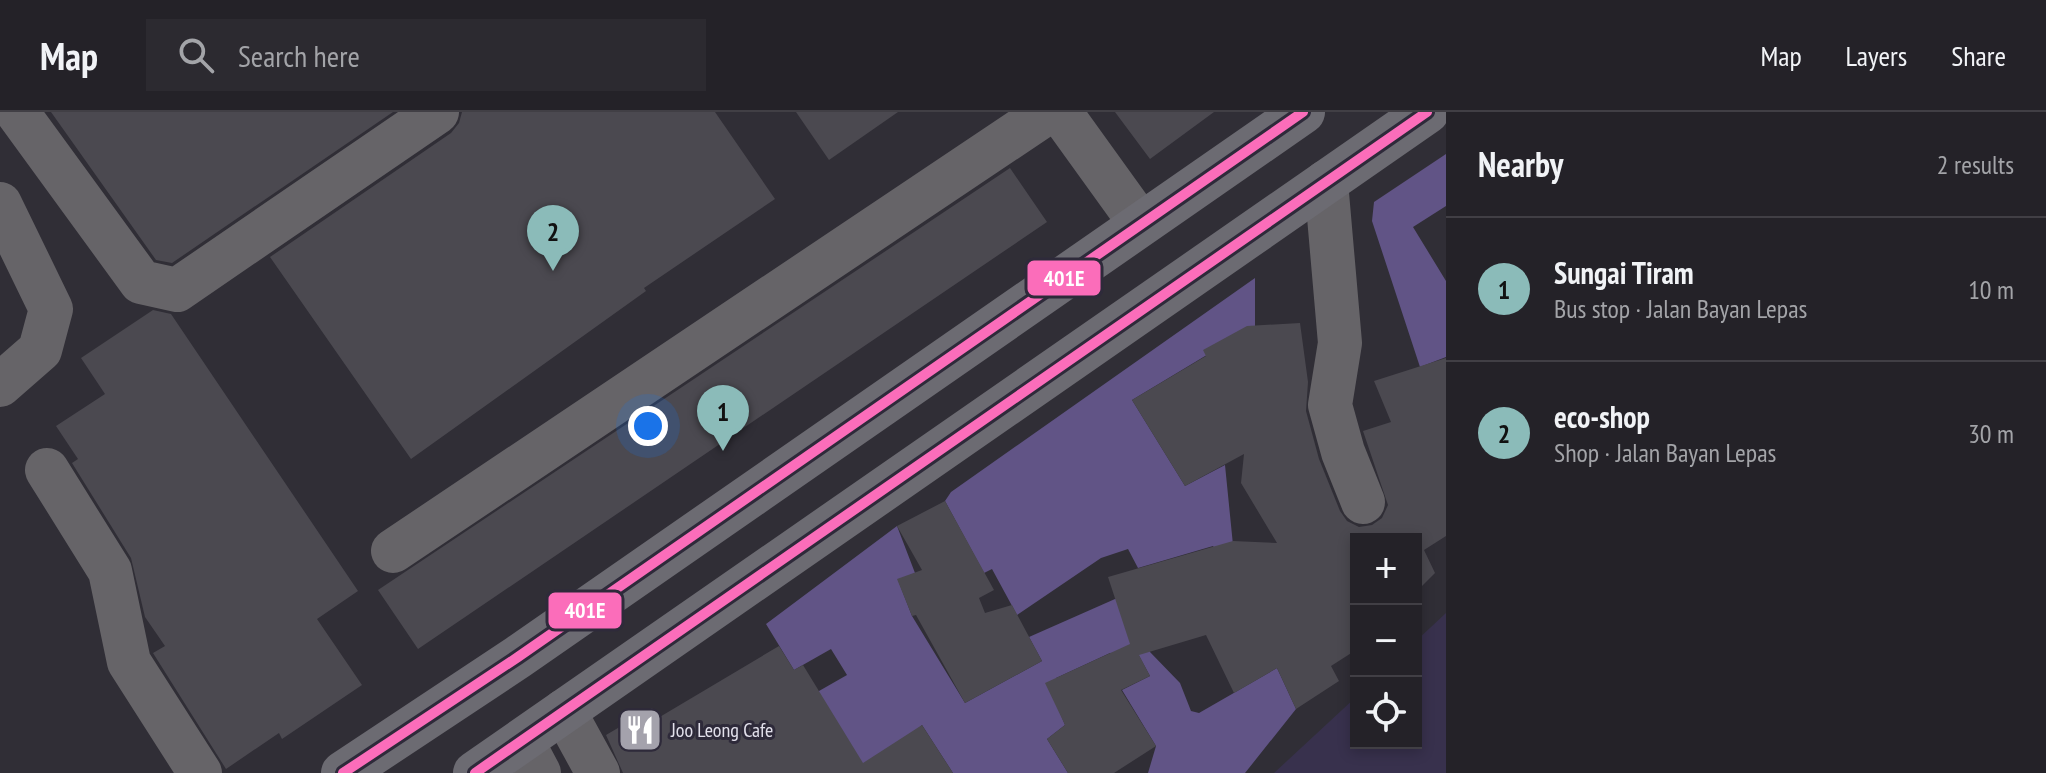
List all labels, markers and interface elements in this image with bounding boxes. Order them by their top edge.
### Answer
search box [146,19,706,91]
text: Map [40,31,98,80]
icon: search [174,33,218,77]
text: Search here [238,36,360,75]
text: Map [1760,37,1802,74]
text: Layers [1846,37,1907,74]
text: Share [1951,37,2006,74]
text: Nearby [1478,142,1563,186]
text: 2 results [1937,148,2014,181]
pin: 2 [527,205,579,271]
text: Sungai Tiram [1554,253,1694,292]
line badge: 401E [1026,259,1102,297]
text: 401E [1043,264,1085,292]
text: 1 [1498,273,1510,306]
text: 10 m [1968,273,2014,306]
text: Bus stop · Jalan Bayan Lepas [1554,292,1807,325]
pin: 1 [697,385,749,451]
text: eco-shop [1554,397,1650,436]
your location [628,406,668,446]
text: 2 [1498,417,1510,450]
text: 30 m [1968,417,2014,450]
text: Shop · Jalan Bayan Lepas [1554,436,1776,469]
map controls [1350,533,1422,749]
button: + [1350,533,1422,605]
line badge: 401E [547,591,623,630]
text: 401E [564,596,606,624]
button: − [1350,605,1422,677]
button: locate [1350,677,1422,749]
restaurant icon: Joo Leong Cafe [616,706,664,754]
place label: Joo Leong Cafe [670,717,773,743]

